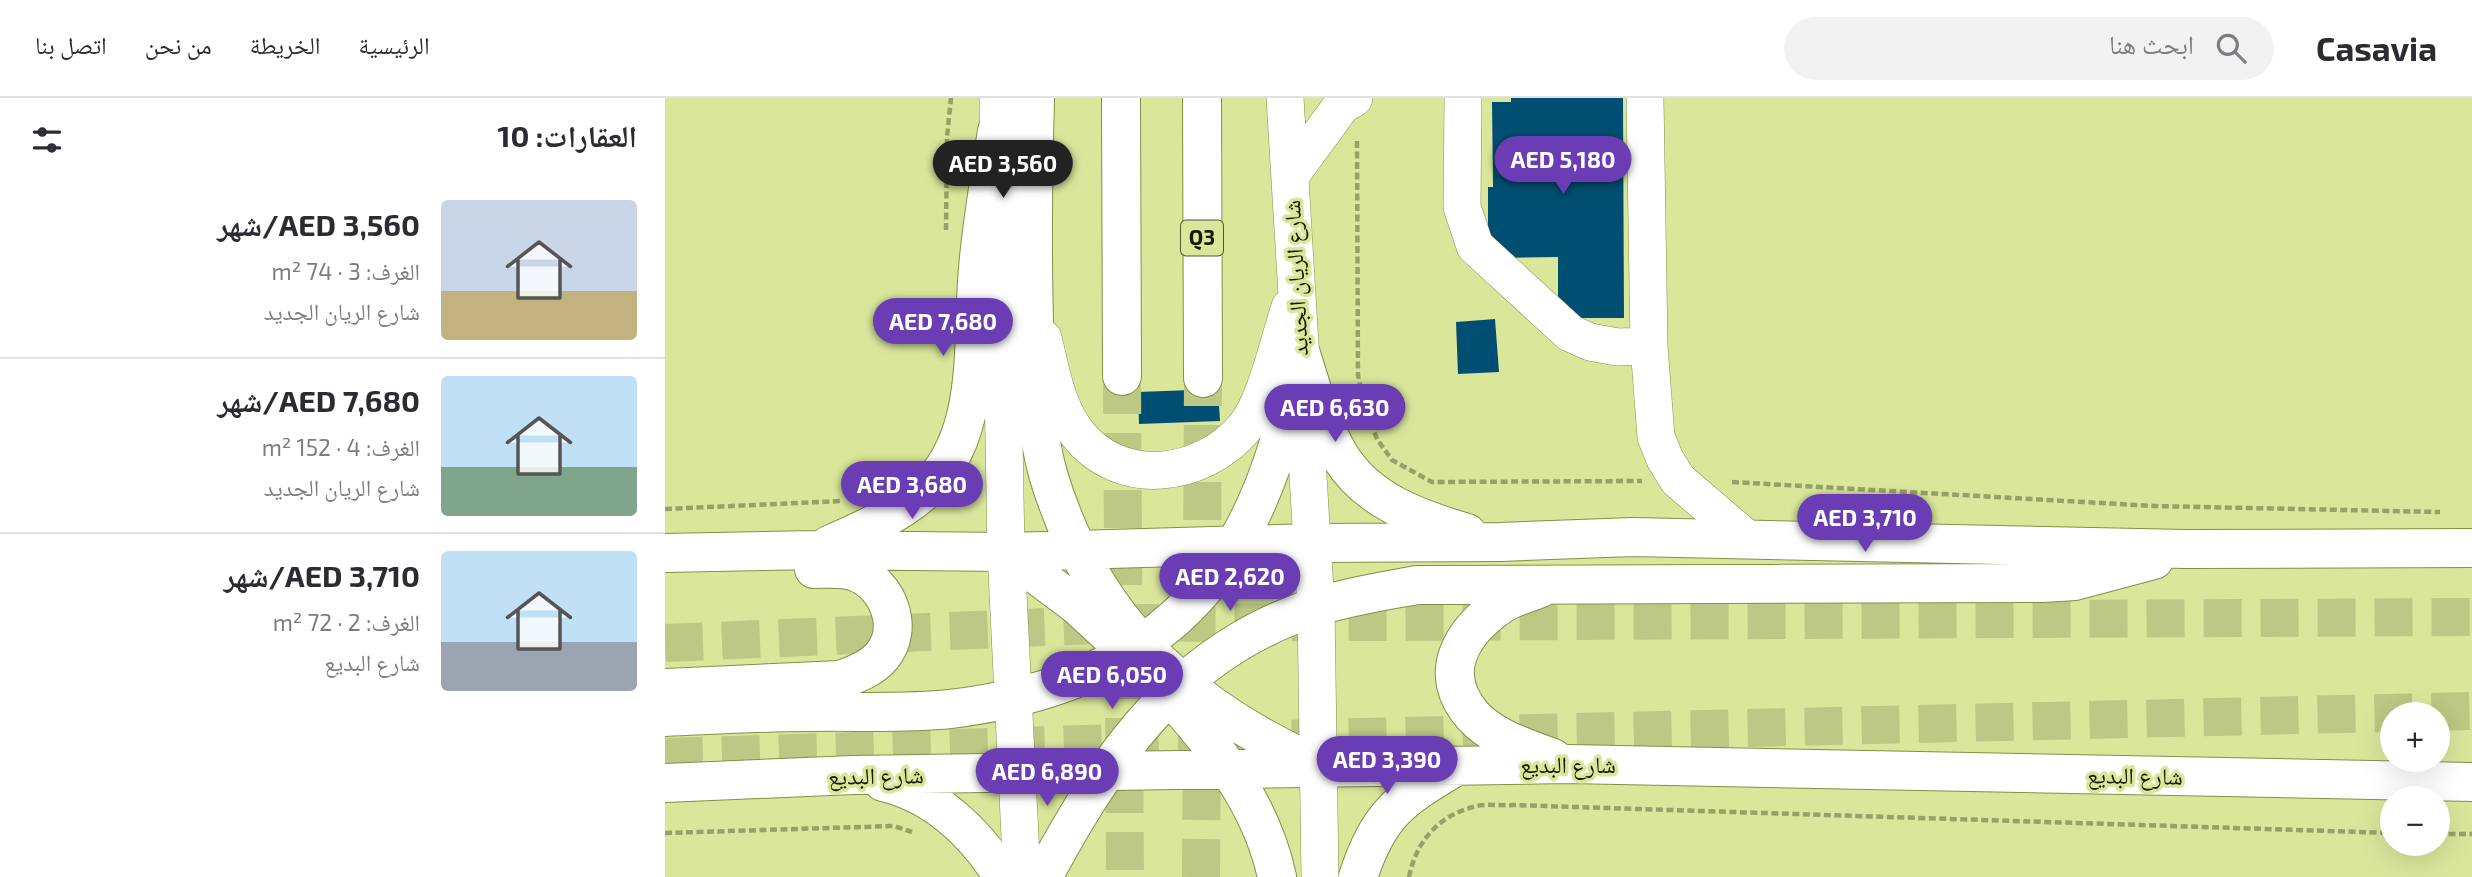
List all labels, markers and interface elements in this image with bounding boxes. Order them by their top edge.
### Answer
search box [1784,17,2274,80]
text: ابحث هنا [2109,28,2194,59]
text: Casavia [2316,28,2437,68]
icon: search [2212,29,2250,67]
text: اتصل بنا [35,30,107,59]
text: من نحن [145,30,212,59]
text: الخريطة [250,30,320,59]
text: الرئيسية [358,30,430,59]
text: العقارات: 10 [497,117,637,153]
icon: filters [28,121,66,159]
pin: AED 5,180 [1483,136,1643,196]
pin: AED 3,560 [923,140,1083,200]
text: AED 5,180 [1510,145,1616,173]
text: AED 3,560 [949,149,1057,177]
street label: شارع الريان الجديد [1277,199,1315,357]
text: AED 3,560/شهر [217,206,420,242]
road number: Q3 [1181,220,1223,256]
icon: home [497,228,581,312]
text: الغرف: 3 · 74 m² [272,257,420,285]
text: شارع الريان الجديد [264,297,420,325]
pin: AED 7,680 [863,299,1023,358]
text: AED 7,680 [889,307,997,335]
text: AED 7,680/شهر [218,382,420,418]
pin: AED 6,630 [1255,384,1415,444]
text: AED 6,630 [1280,393,1390,421]
icon: home [497,404,581,488]
text: الغرف: 4 · 152 m² [262,433,420,461]
pin: AED 3,680 [832,462,992,521]
text: AED 3,680 [857,470,967,498]
text: شارع الريان الجديد [264,473,420,501]
pin: AED 3,710 [1785,494,1945,554]
text: AED 3,710 [1813,503,1917,531]
pin: AED 2,620 [1150,554,1310,613]
text: AED 3,710/شهر [224,557,420,593]
text: AED 2,620 [1175,562,1285,590]
icon: home [497,579,581,663]
text: الغرف: 2 · 72 m² [273,608,420,636]
text: شارع البديع [324,648,420,676]
pin: AED 6,050 [1032,652,1192,711]
text: AED 6,050 [1057,660,1167,688]
map controls [2380,702,2450,856]
button: + [2380,702,2450,772]
pin: AED 3,390 [1307,736,1467,796]
text: AED 3,390 [1333,745,1441,773]
pin: AED 6,890 [967,748,1127,808]
street label: شارع البديع [1520,750,1616,780]
text: AED 6,890 [992,757,1102,785]
street label: شارع البديع [828,760,924,792]
street label: شارع البديع [2087,760,2183,792]
button: − [2380,786,2450,856]

